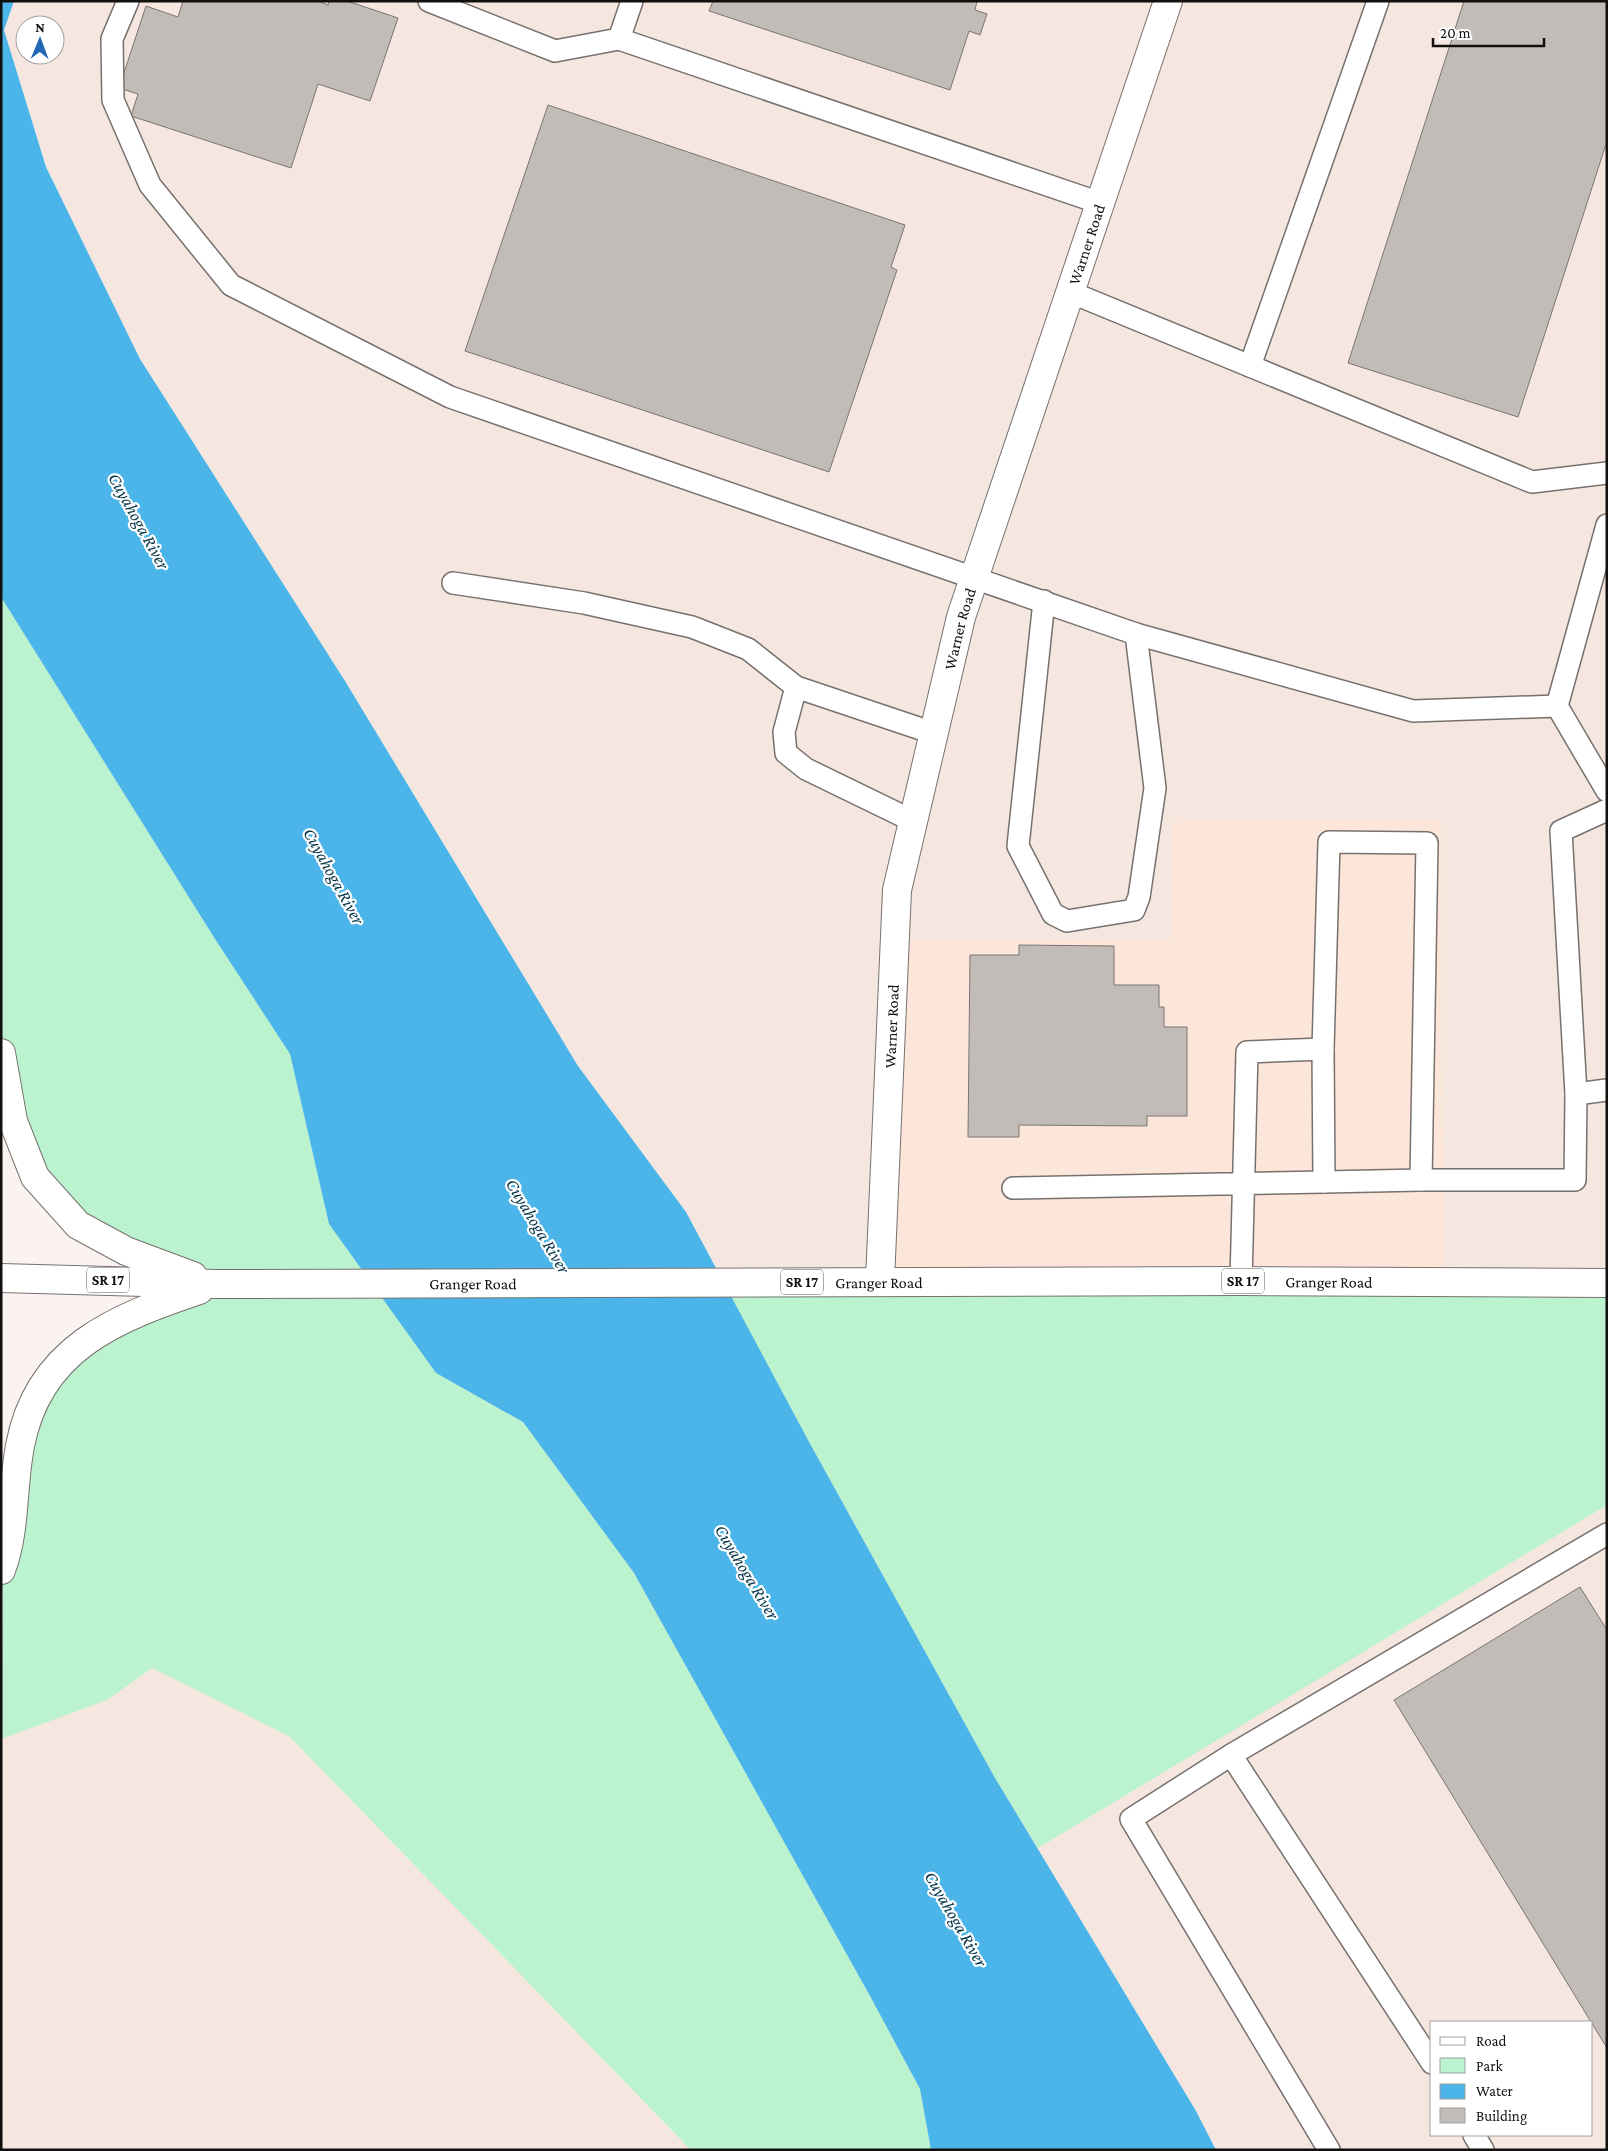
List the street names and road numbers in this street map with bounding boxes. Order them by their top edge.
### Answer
street label: Warner Road [1065,201,1108,287]
street label: Warner Road [941,585,979,671]
street label: Warner Road [881,983,902,1068]
road number: SR 17 [87,1268,129,1292]
road number: SR 17 [1222,1268,1264,1294]
road number: SR 17 [781,1270,823,1294]
street label: Granger Road [1285,1273,1373,1291]
street label: Granger Road [835,1274,923,1292]
street label: Granger Road [429,1275,517,1293]

